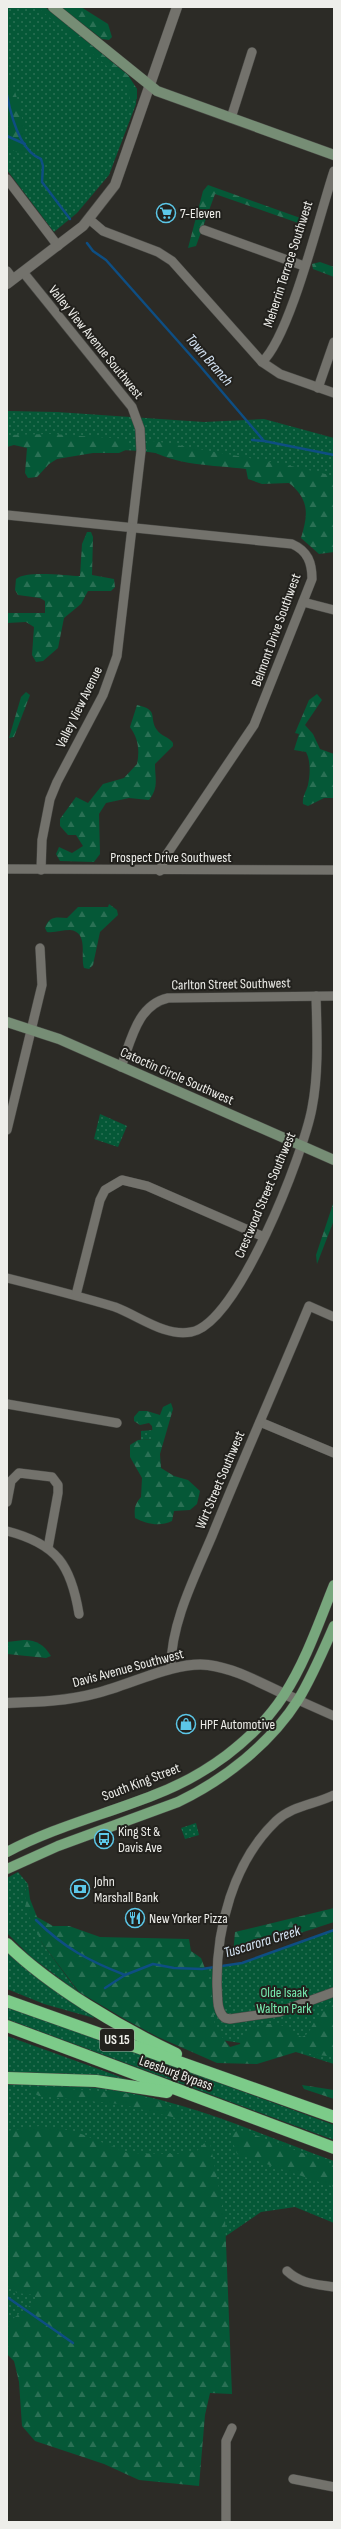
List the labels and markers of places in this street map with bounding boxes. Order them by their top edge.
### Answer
supermarket icon: 7-Eleven [155,202,177,224]
place label: 7-Eleven [180,205,221,222]
shop icon: HPF Automotive [175,1713,197,1735]
place label: HPF Automotive [200,1716,275,1733]
place label: King St & Davis Ave [118,1823,162,1856]
bus stop icon: King St & Davis Ave [93,1828,115,1850]
place label: John Marshall Bank [93,1873,159,1906]
bank icon: John Marshall Bank [69,1878,91,1900]
restaurant icon: New Yorker Pizza [124,1907,146,1929]
place label: New Yorker Pizza [149,1910,228,1927]

